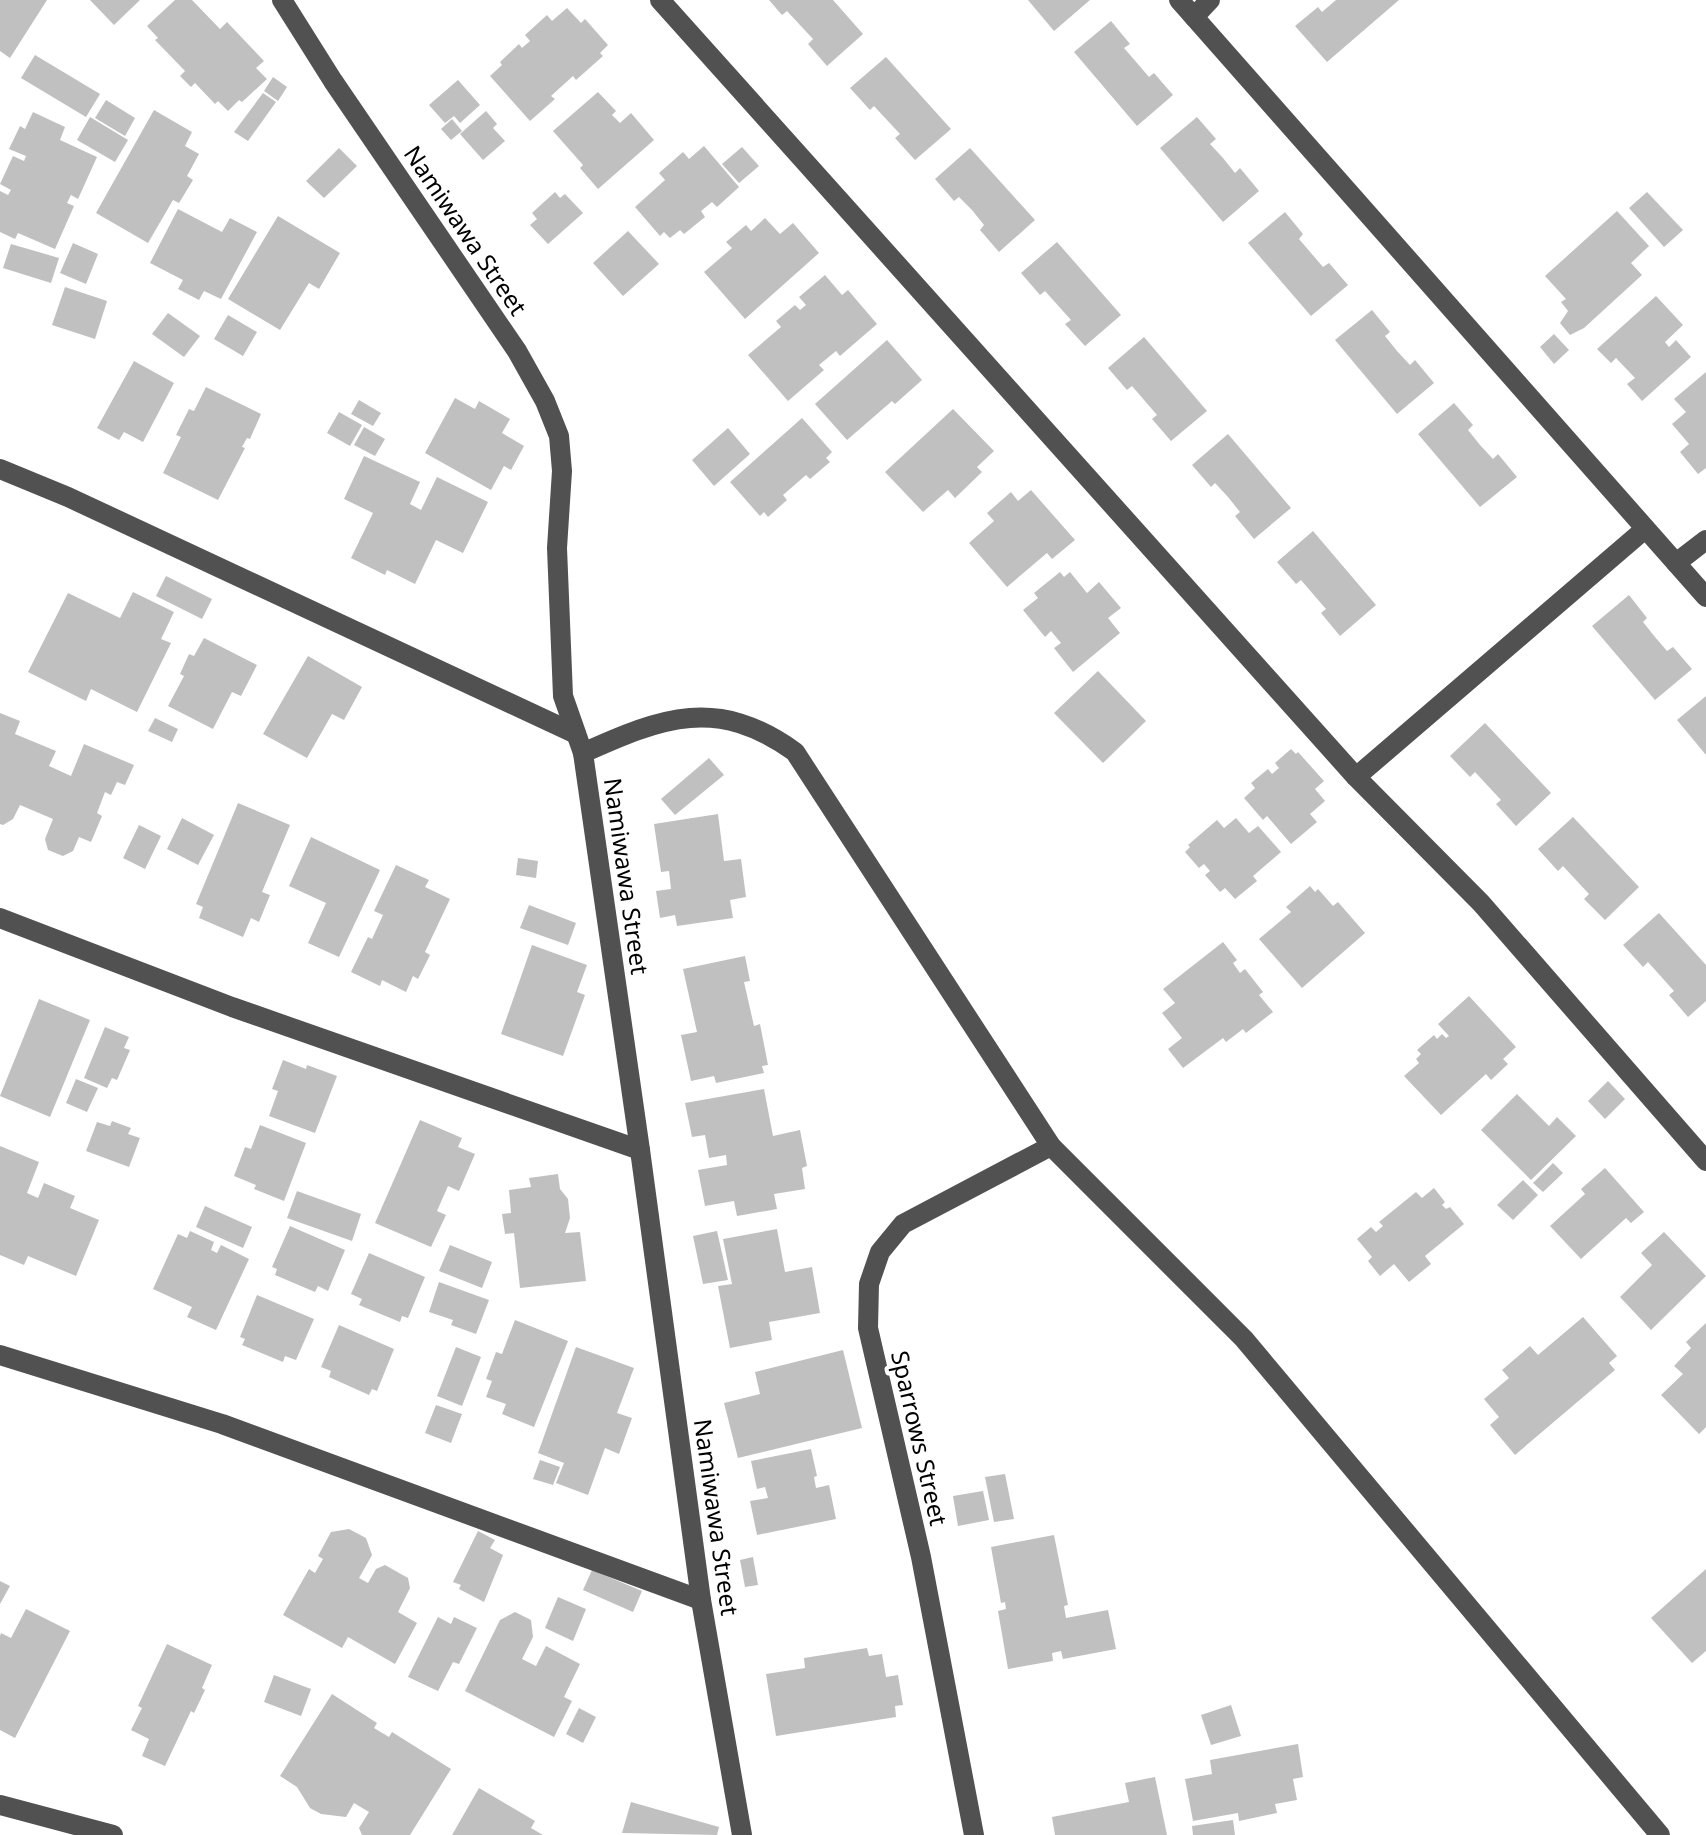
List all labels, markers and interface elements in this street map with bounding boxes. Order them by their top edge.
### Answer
street label: Namiwawa Street [397,139,535,322]
street label: Namiwawa Street [597,776,657,977]
street label: Sparrows Street [884,1347,956,1529]
street label: Namiwawa Street [687,1417,747,1618]

